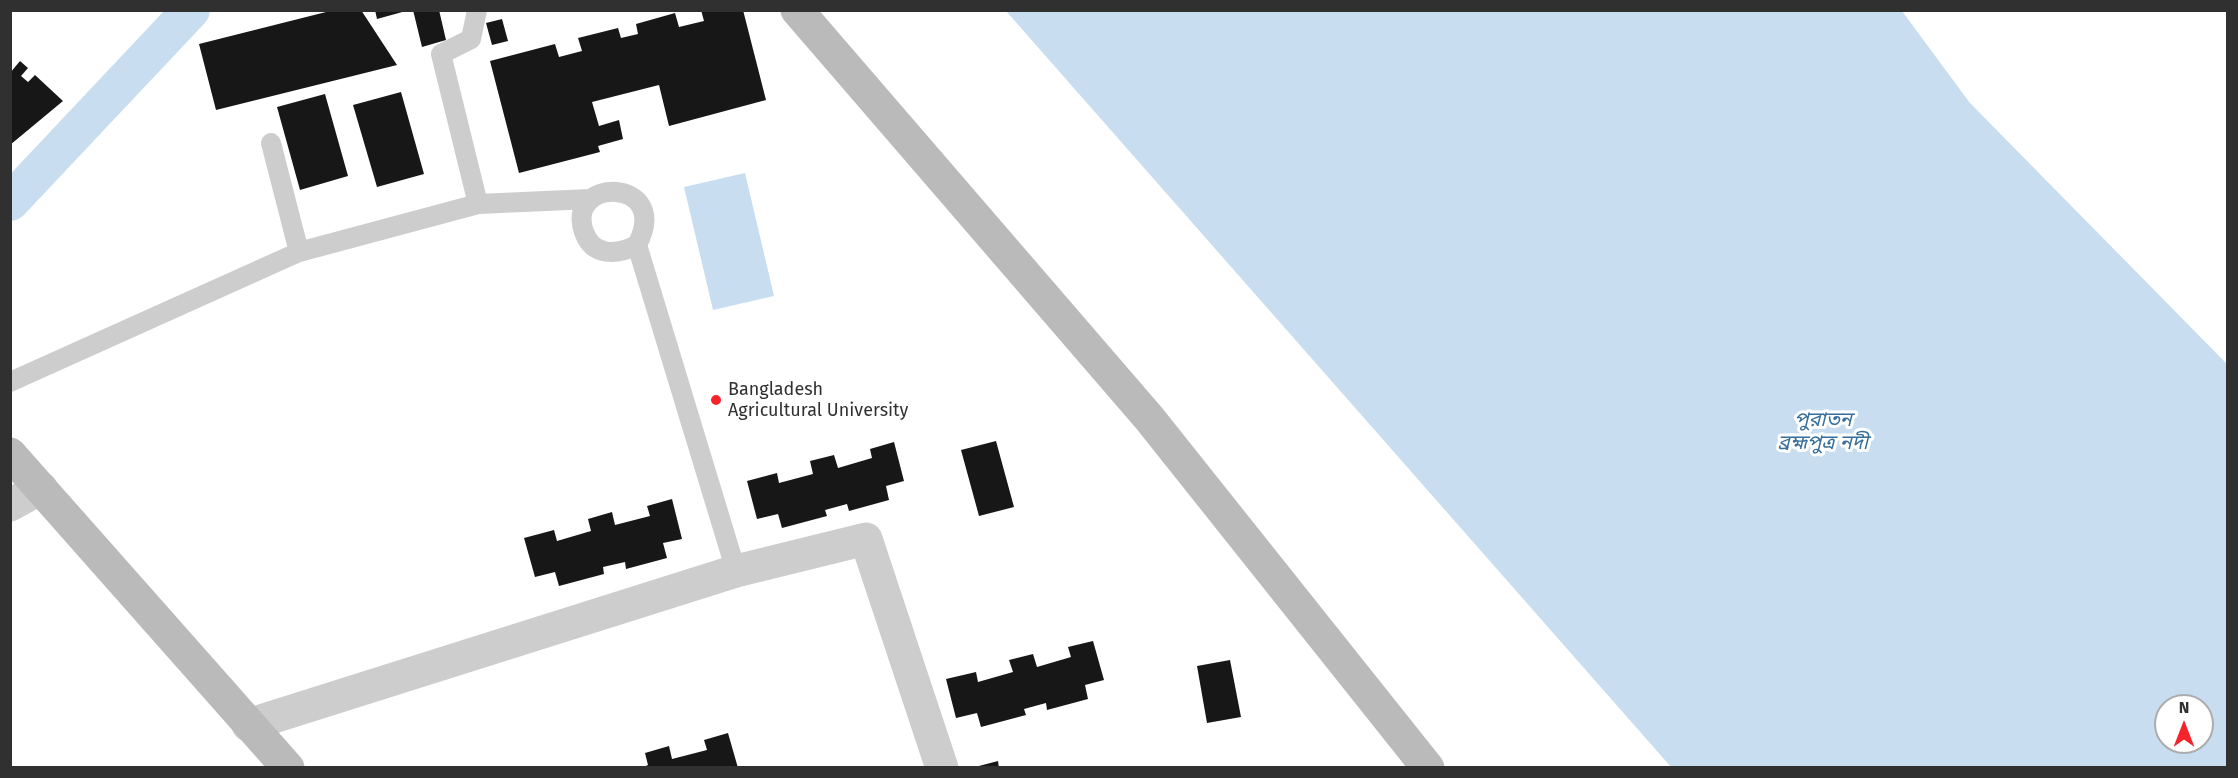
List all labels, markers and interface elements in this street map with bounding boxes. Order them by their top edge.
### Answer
place label: Bangladesh Agricultural University [728,379,908,422]
marker: Bangladesh Agricultural University [709,393,723,407]
water label: পুরাতন ব্রহ্মপুত্র নদী [1778,408,1868,455]
north arrow [2154,694,2214,754]
text: N [2179,698,2189,717]

